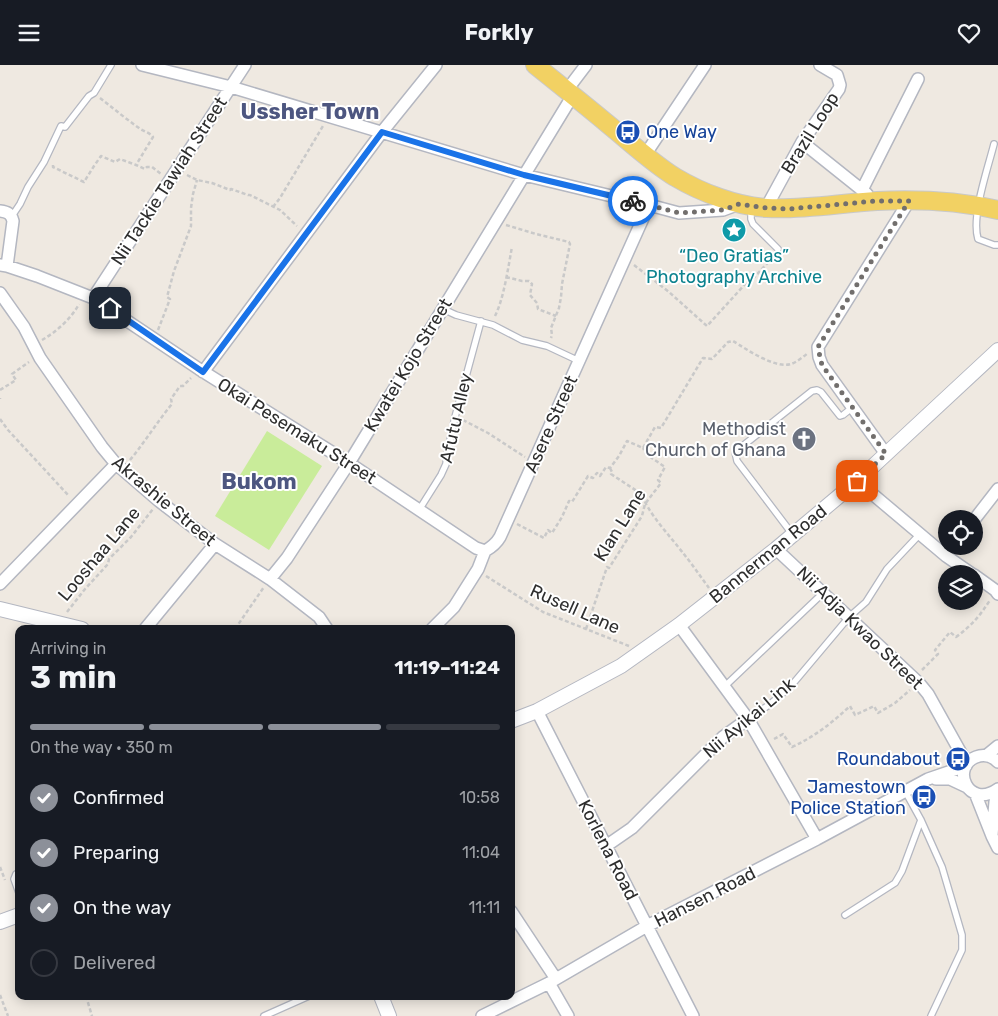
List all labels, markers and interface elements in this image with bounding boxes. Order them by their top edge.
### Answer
icon: menu [15,19,43,47]
text: Forkly [464,19,534,46]
icon: heart [955,19,983,47]
street label: Brazil Loop [776,88,844,178]
street label: Nii Tackie Tawiah Street [106,93,232,269]
district label: Ussher Town [241,98,379,125]
bus stop icon: One Way [615,119,641,145]
place label: One Way [646,121,717,143]
courier [608,176,658,226]
icon: bike [619,187,647,215]
place icon: “Deo Gratias” Photography Archive [721,217,747,243]
place label: “Deo Gratias” Photography Archive [646,245,822,288]
pin [89,287,131,329]
icon: home [96,294,124,322]
street label: Kwatei Kojo Street [359,294,457,436]
street label: Afutu Alley [435,371,477,465]
street label: Asere Street [520,372,582,476]
street label: Okai Pesemaku Street [213,373,381,489]
place label: Methodist Church of Ghana [645,418,786,461]
church icon: Methodist Church of Ghana [791,426,817,452]
street label: Akrashie Street [108,451,220,551]
pin [836,460,878,502]
icon: bag [843,467,871,495]
district label: Bukom [221,468,297,495]
street label: Klan Lane [589,485,651,565]
street label: Bannerman Road [705,500,831,608]
street label: Looshaa Lane [53,502,145,606]
map controls [938,510,983,610]
button: locate [938,510,983,555]
street label: Nii Adja Kwao Street [792,562,928,694]
button: layers [938,565,983,610]
street label: Rusell Lane [527,579,623,639]
text: Arriving in [30,639,106,658]
text: 11:19–11:24 [394,656,500,679]
text: 3 min [30,658,117,696]
street label: Nii Ayikai Link [698,673,800,763]
text: On the way · 350 m [30,738,173,757]
bus stop icon: Roundabout [945,746,971,772]
place label: Roundabout [837,748,940,770]
place label: Jamestown Police Station [790,776,906,819]
icon: check [30,784,58,812]
bus stop icon: Jamestown Police Station [911,784,937,810]
text: Confirmed [73,786,164,809]
text: 10:58 [459,788,500,807]
street label: Korlena Road [573,796,643,904]
icon: check [30,839,58,867]
text: Preparing [73,841,159,864]
text: 11:04 [462,843,500,862]
street label: Hansen Road [651,862,759,932]
icon: check [30,894,58,922]
text: On the way [73,896,171,919]
text: 11:11 [469,898,500,917]
text: Delivered [73,951,156,974]

